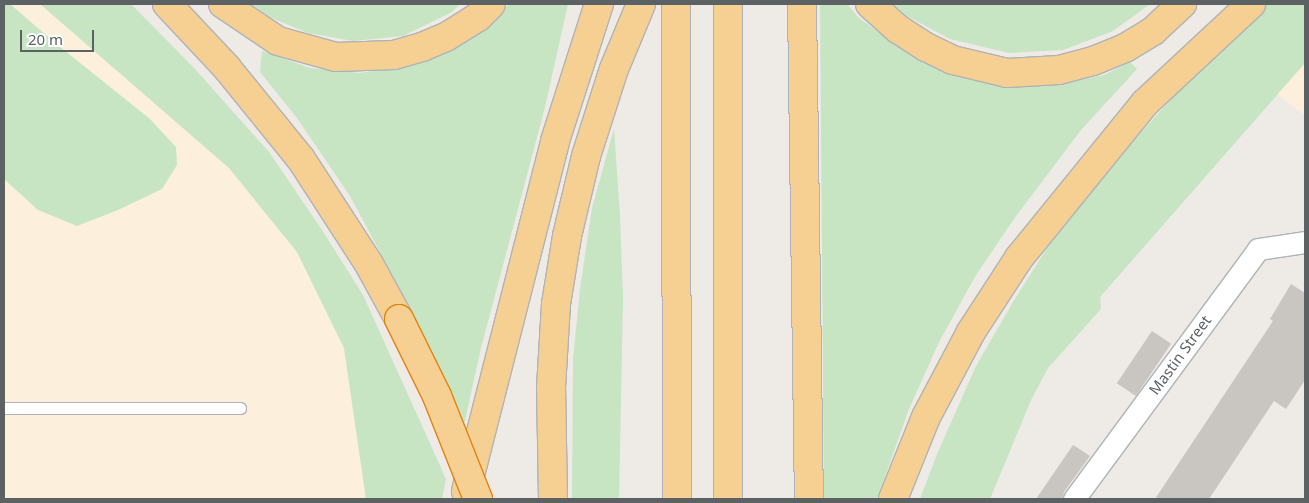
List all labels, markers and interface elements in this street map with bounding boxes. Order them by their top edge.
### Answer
scale bar [22,20,96,52]
text: 20 m [28,29,63,49]
street label: Mastin Street [1145,312,1215,398]

